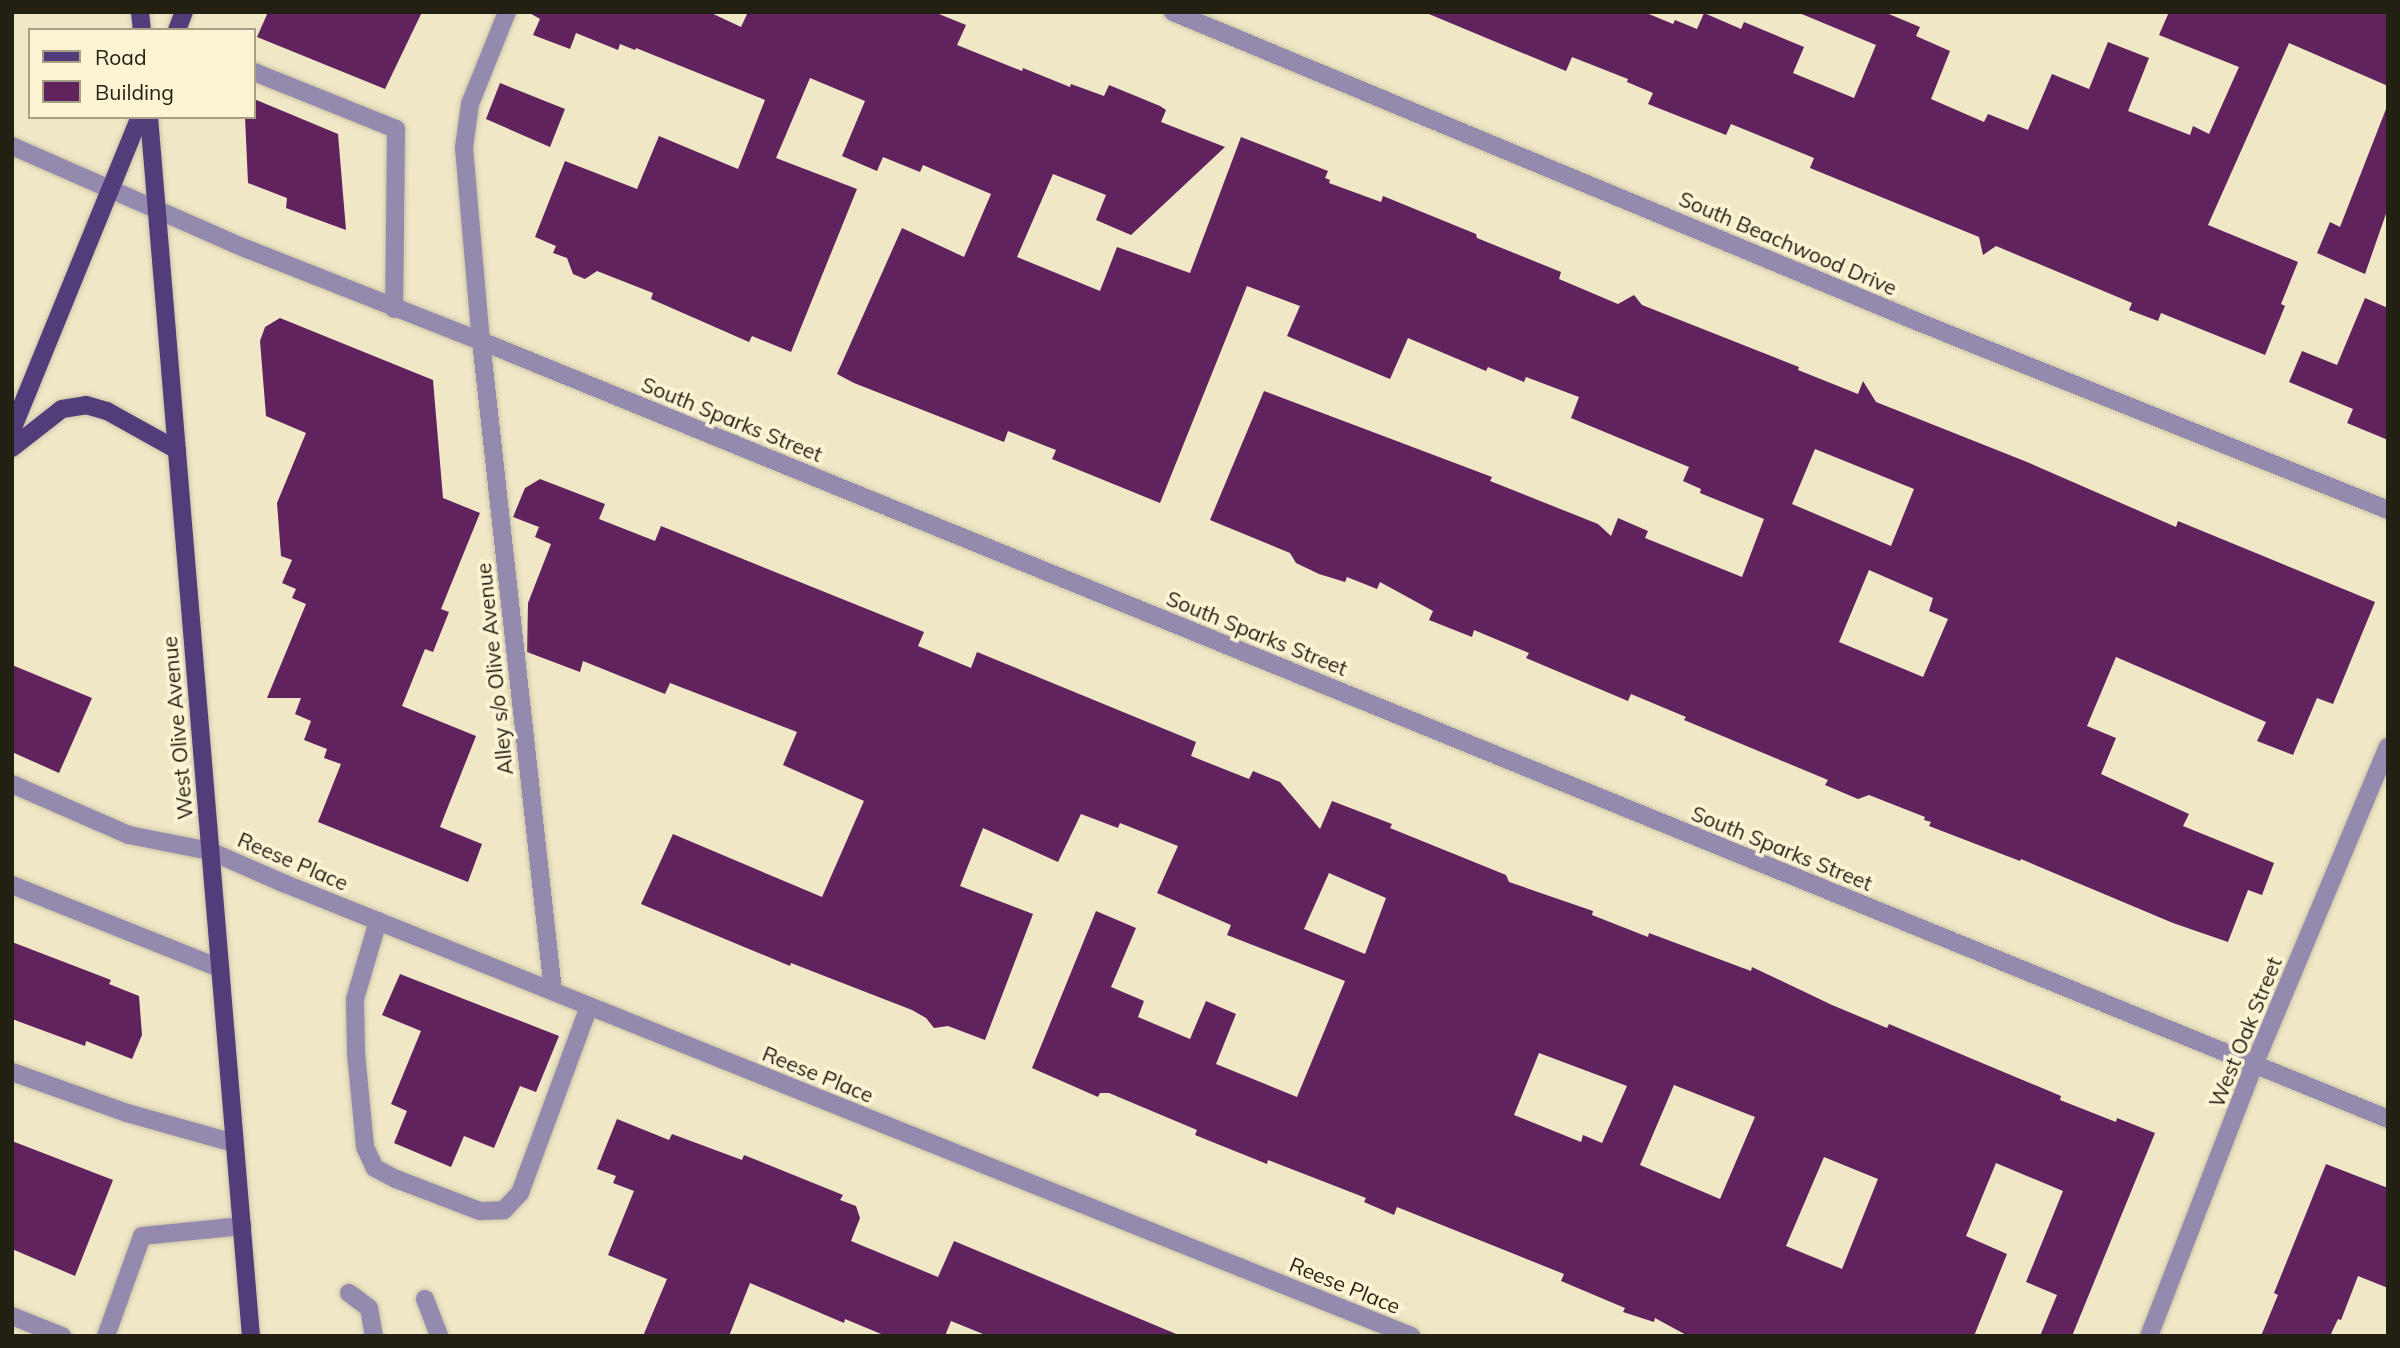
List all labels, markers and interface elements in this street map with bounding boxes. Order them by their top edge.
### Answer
legend [28,28,256,119]
text: Road [95,44,146,70]
text: Building [95,79,174,105]
street label: South Beachwood Drive [1675,186,1901,300]
street label: South Sparks Street [638,371,826,467]
street label: Alley s/o Olive Avenue [470,562,518,776]
street label: South Sparks Street [1163,585,1351,681]
street label: West Olive Avenue [156,635,198,821]
street label: South Sparks Street [1688,800,1876,896]
street label: Reese Place [234,826,352,896]
street label: West Oak Street [2203,953,2287,1111]
street label: Reese Place [759,1040,877,1108]
street label: Reese Place [1286,1251,1404,1319]

